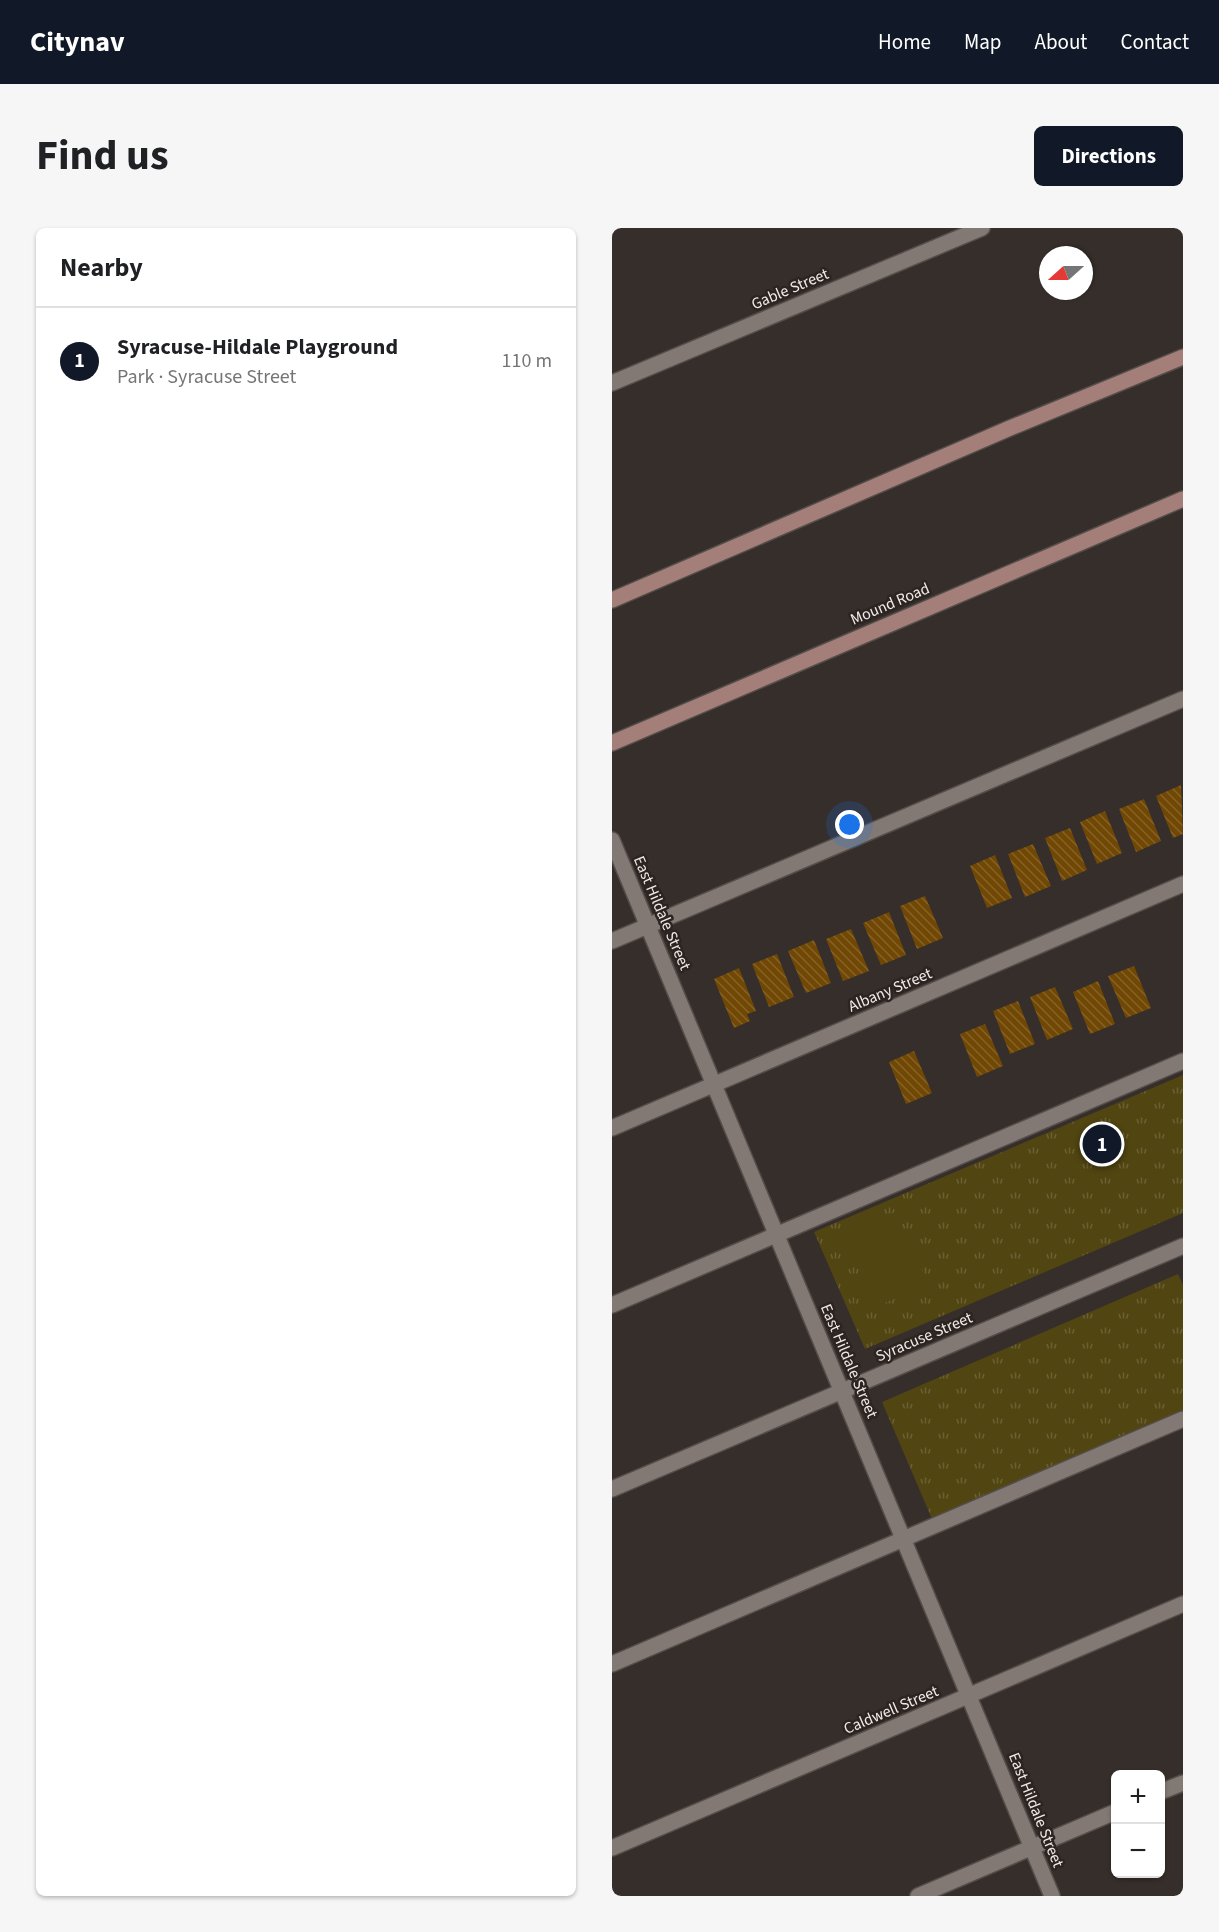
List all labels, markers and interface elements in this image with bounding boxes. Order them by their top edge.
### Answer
text: Citynav [30,22,125,62]
text: Home [878,27,931,57]
text: Map [964,27,1002,57]
text: About [1035,27,1087,57]
text: Contact [1120,27,1189,57]
text: Find us [36,126,169,186]
button: Directions [1034,126,1183,186]
north arrow [1039,246,1093,300]
text: Nearby [60,249,143,286]
street label: Gable Street [748,263,833,315]
text: Syracuse-Hildale Playground [117,331,398,363]
text: 1 [74,347,85,375]
text: 110 m [502,347,552,375]
text: Park · Syracuse Street [117,363,296,391]
street label: Mound Road [847,577,933,631]
your location [835,810,864,839]
street label: East Hildale Street [628,852,696,974]
street label: Albany Street [845,962,936,1018]
pin: 1 [1082,1122,1122,1166]
street label: East Hildale Street [815,1300,883,1422]
street label: Syracuse Street [872,1306,976,1367]
street label: Caldwell Street [840,1680,942,1740]
street label: East Hildale Street [1003,1749,1069,1871]
map controls [1111,1770,1165,1878]
button: + [1111,1770,1165,1824]
button: − [1111,1824,1165,1878]

